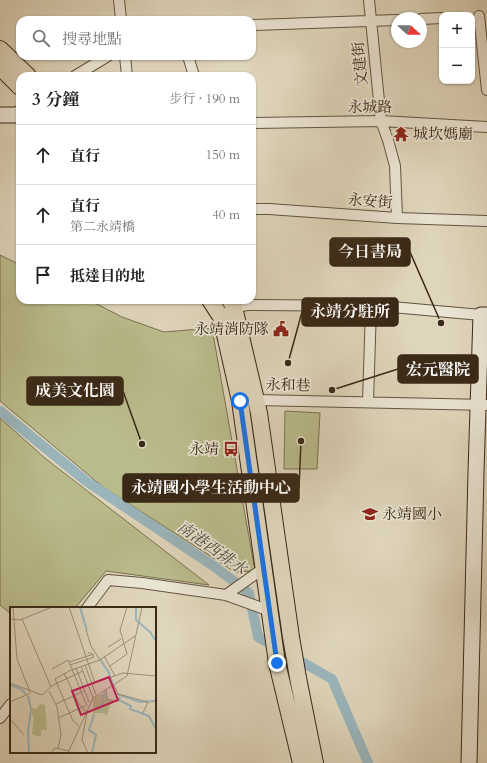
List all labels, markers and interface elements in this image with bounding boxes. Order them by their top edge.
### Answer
north arrow [391,12,427,48]
map controls [439,12,475,84]
button: + [439,12,475,48]
search box [16,16,256,60]
icon: search [30,27,52,49]
text: 搜尋地點 [62,29,122,49]
street label: 文建街 [348,41,372,87]
button: − [439,48,475,84]
text: 3 分鐘 [32,88,79,111]
text: 步行 · 190 m [169,90,240,108]
street label: 永城路 [347,97,393,117]
place label: 城坎媽廟 [413,124,473,144]
temple icon: 城坎媽廟 [392,125,410,143]
icon: ahead [32,144,54,166]
text: 直行 [70,146,100,166]
text: 150 m [206,146,240,164]
street label: 永安街 [347,189,393,213]
text: 直行 [70,196,100,216]
icon: ahead [32,204,54,226]
text: 40 m [212,206,240,224]
text: 第二永靖橋 [70,218,135,236]
callout: 今日書局 [330,238,410,266]
text: 今日書局 [338,241,402,263]
icon: arrive [32,264,54,286]
text: 抵達目的地 [70,266,145,286]
callout: 永靖分駐所 [302,298,398,326]
text: 永靖分駐所 [310,301,390,323]
place label: 永靖消防隊 [194,319,269,339]
public building icon: 永靖消防隊 [272,320,290,338]
callout: 宏元醫院 [398,355,478,383]
text: 宏元醫院 [406,359,470,381]
street label: 永和巷 [265,375,311,395]
callout: 成美文化園 [27,377,123,405]
text: 成美文化園 [35,380,115,402]
route start [231,392,249,410]
place label: 永靖 [189,439,219,459]
bus stop icon: 永靖 [222,440,240,458]
callout: 永靖國小學生活動中心 [123,474,299,502]
text: 永靖國小學生活動中心 [131,477,291,499]
place label: 永靖國小 [382,504,442,524]
school or university icon: 永靖國小 [361,505,379,523]
water label: 南港西排水 [173,516,253,581]
inset map [10,607,156,753]
route end [268,654,286,672]

